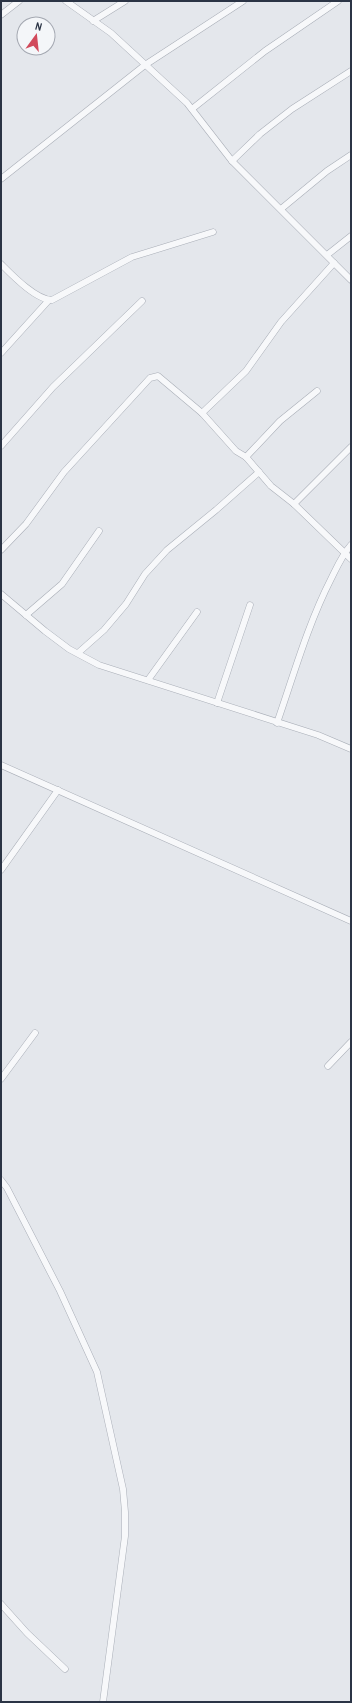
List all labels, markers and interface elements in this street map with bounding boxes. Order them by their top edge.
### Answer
north arrow [16,16,56,56]
text: N [34,19,44,34]

